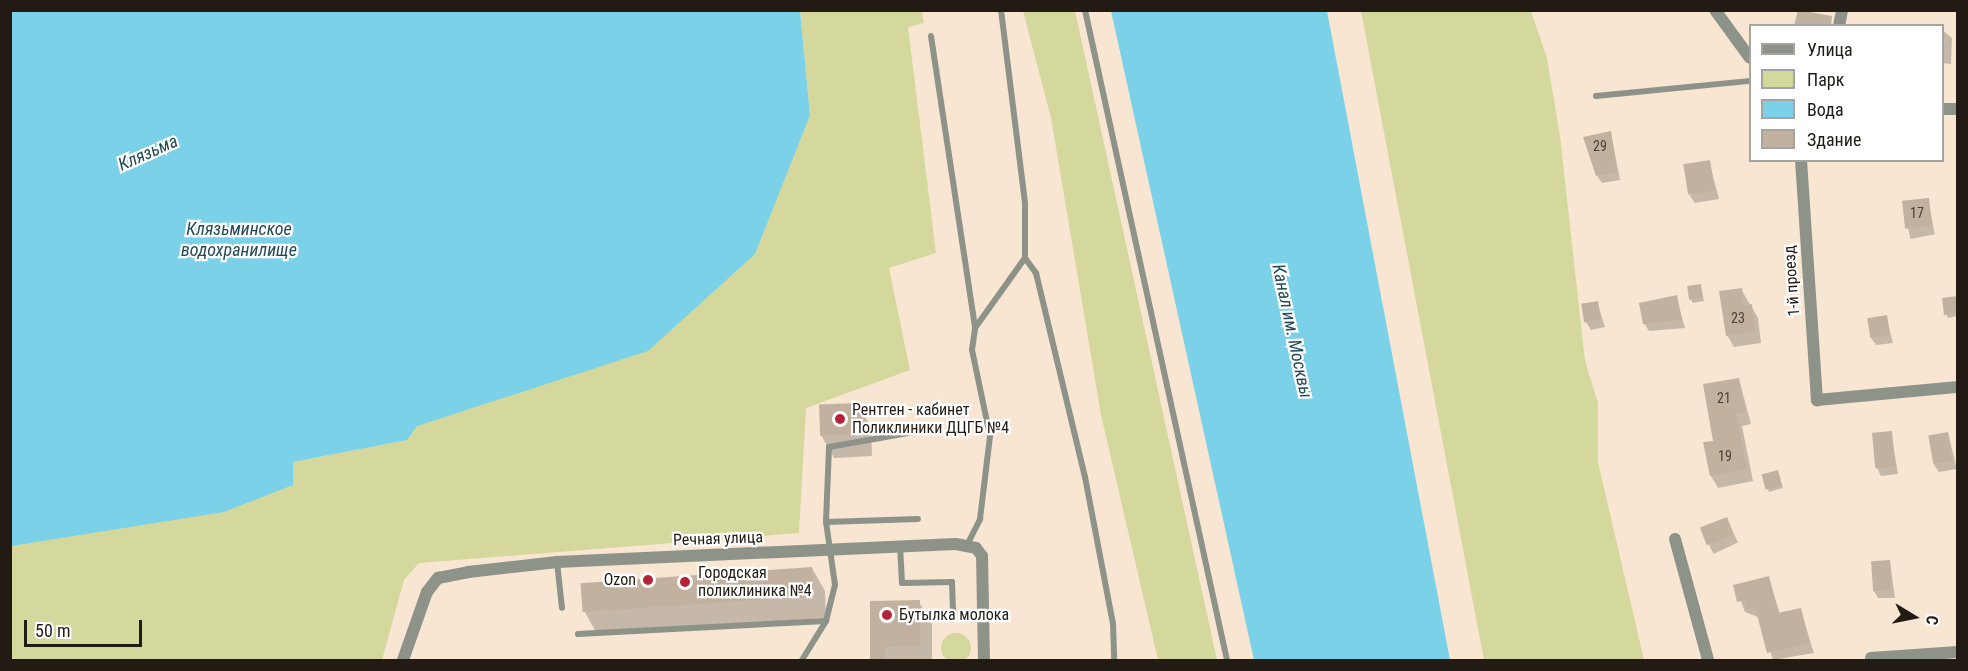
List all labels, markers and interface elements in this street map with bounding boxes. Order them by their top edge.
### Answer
legend [1749,24,1944,162]
text: Улица [1807,39,1853,60]
text: Парк [1807,69,1844,90]
text: Вода [1807,99,1844,120]
text: Здание [1807,129,1861,150]
water label: Клязьма [115,130,181,176]
house number: 29 [1593,138,1607,154]
house number: 17 [1910,205,1924,221]
water label: Клязьминское водохранилище [181,219,297,262]
street label: 1-й проезд [1780,245,1804,317]
water label: Канал им. Москвы [1267,262,1317,400]
house number: 23 [1731,310,1745,326]
house number: 21 [1717,390,1731,406]
place label: Рентген - кабинет Поликлиники ДЦГБ №4 [852,400,1009,438]
marker: Рентген - кабинет Поликлиники ДЦГБ №4 [833,412,847,426]
house number: 19 [1718,448,1732,464]
street label: Речная улица [673,528,763,550]
place label: Городская поликлиника №4 [698,563,812,601]
place label: Ozon [604,570,636,590]
marker: Ozon [641,573,655,587]
marker: Городская поликлиника №4 [676,573,694,591]
north arrow [1884,587,1944,647]
place label: Бутылка молока [899,605,1009,625]
scale bar [27,608,146,646]
marker: Бутылка молока [880,608,894,622]
text: С [1922,614,1942,626]
text: 50 m [35,620,70,641]

